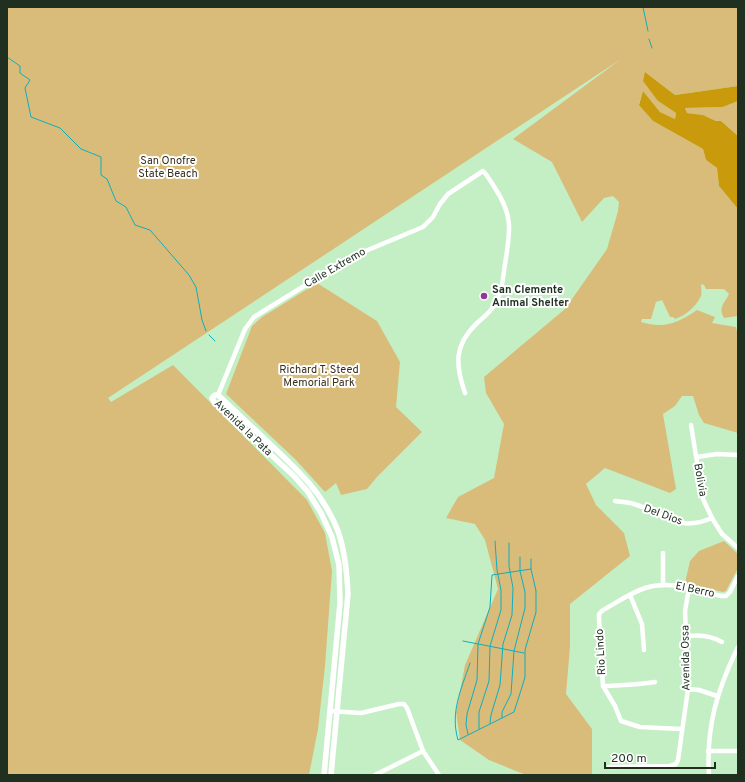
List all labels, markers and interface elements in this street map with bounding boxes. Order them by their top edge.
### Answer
park label: San Onofre State Beach [138,154,198,181]
street label: Calle Extremo [302,245,368,291]
place label: San Clemente Animal Shelter [492,283,569,310]
marker: San Clemente Animal Shelter [479,291,489,301]
park label: Richard T. Steed Memorial Park [279,363,359,390]
street label: Avenida la Pata [211,397,275,459]
street label: Bolivia [690,462,710,498]
street label: Del Dios [642,502,684,528]
street label: El Berro [674,579,716,601]
street label: Avenida Ossa [678,625,694,691]
street label: Rio Lindo [593,628,609,676]
scale bar [605,744,715,770]
text: 200 m [611,751,647,767]

